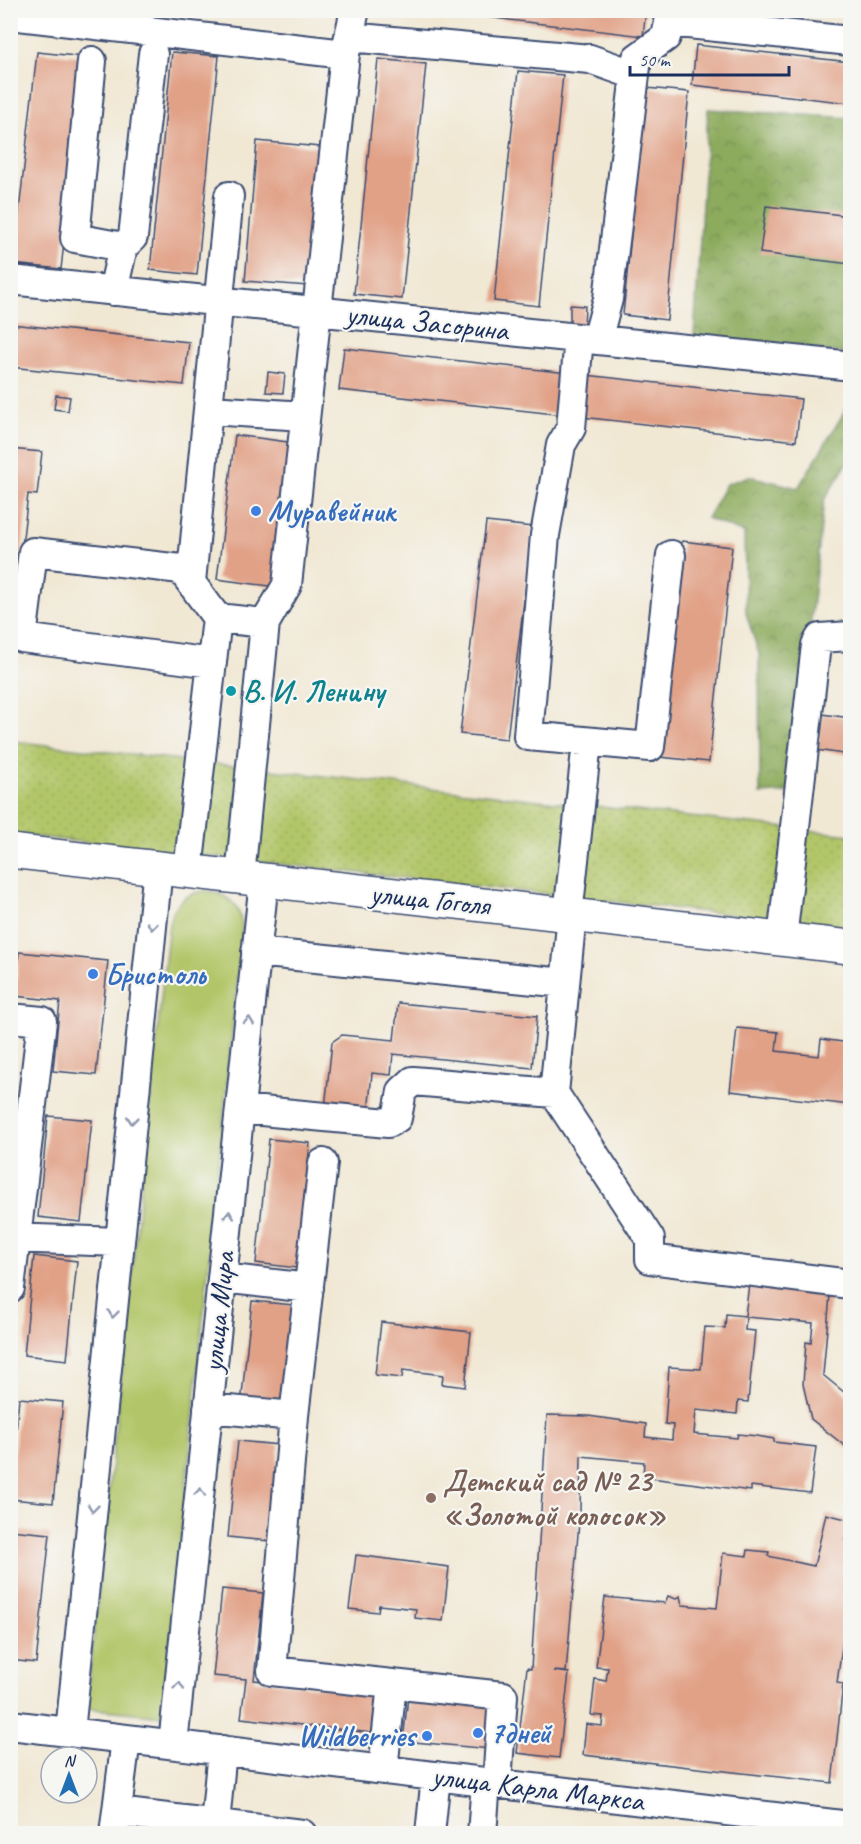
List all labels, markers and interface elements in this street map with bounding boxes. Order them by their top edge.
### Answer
scale bar [630,39,789,77]
text: 50 m [639,49,672,71]
street label: улица Засорина [342,294,512,350]
place label: Муравейник [268,492,397,530]
marker: Муравейник [249,504,263,518]
place label: В. И. Ленину [243,672,387,710]
marker: В. И. Ленину [224,684,238,698]
street label: улица Гоголя [366,874,494,924]
one-way arrow [146,922,159,931]
place label: Бристоль [105,955,207,993]
marker: Бристоль [86,967,100,981]
one-way arrow [242,1016,255,1025]
one-way arrow [126,1116,139,1125]
one-way arrow [222,1210,235,1219]
street label: улица Мира [193,1248,243,1376]
one-way arrow [107,1310,120,1319]
place label: Детский сад № 23 «Золотой колосок» [443,1462,667,1534]
one-way arrow [193,1488,205,1497]
marker: Детский сад № 23 «Золотой колосок» [424,1491,438,1505]
one-way arrow [87,1504,100,1513]
one-way arrow [172,1682,185,1691]
place label: 7дней [490,1714,553,1752]
place label: Wildberries [298,1717,418,1755]
marker: 7дней [471,1726,485,1740]
marker: Wildberries [420,1729,434,1743]
north arrow [39,1745,99,1805]
text: N [64,1751,77,1771]
street label: улица Карла Маркса [428,1756,648,1820]

